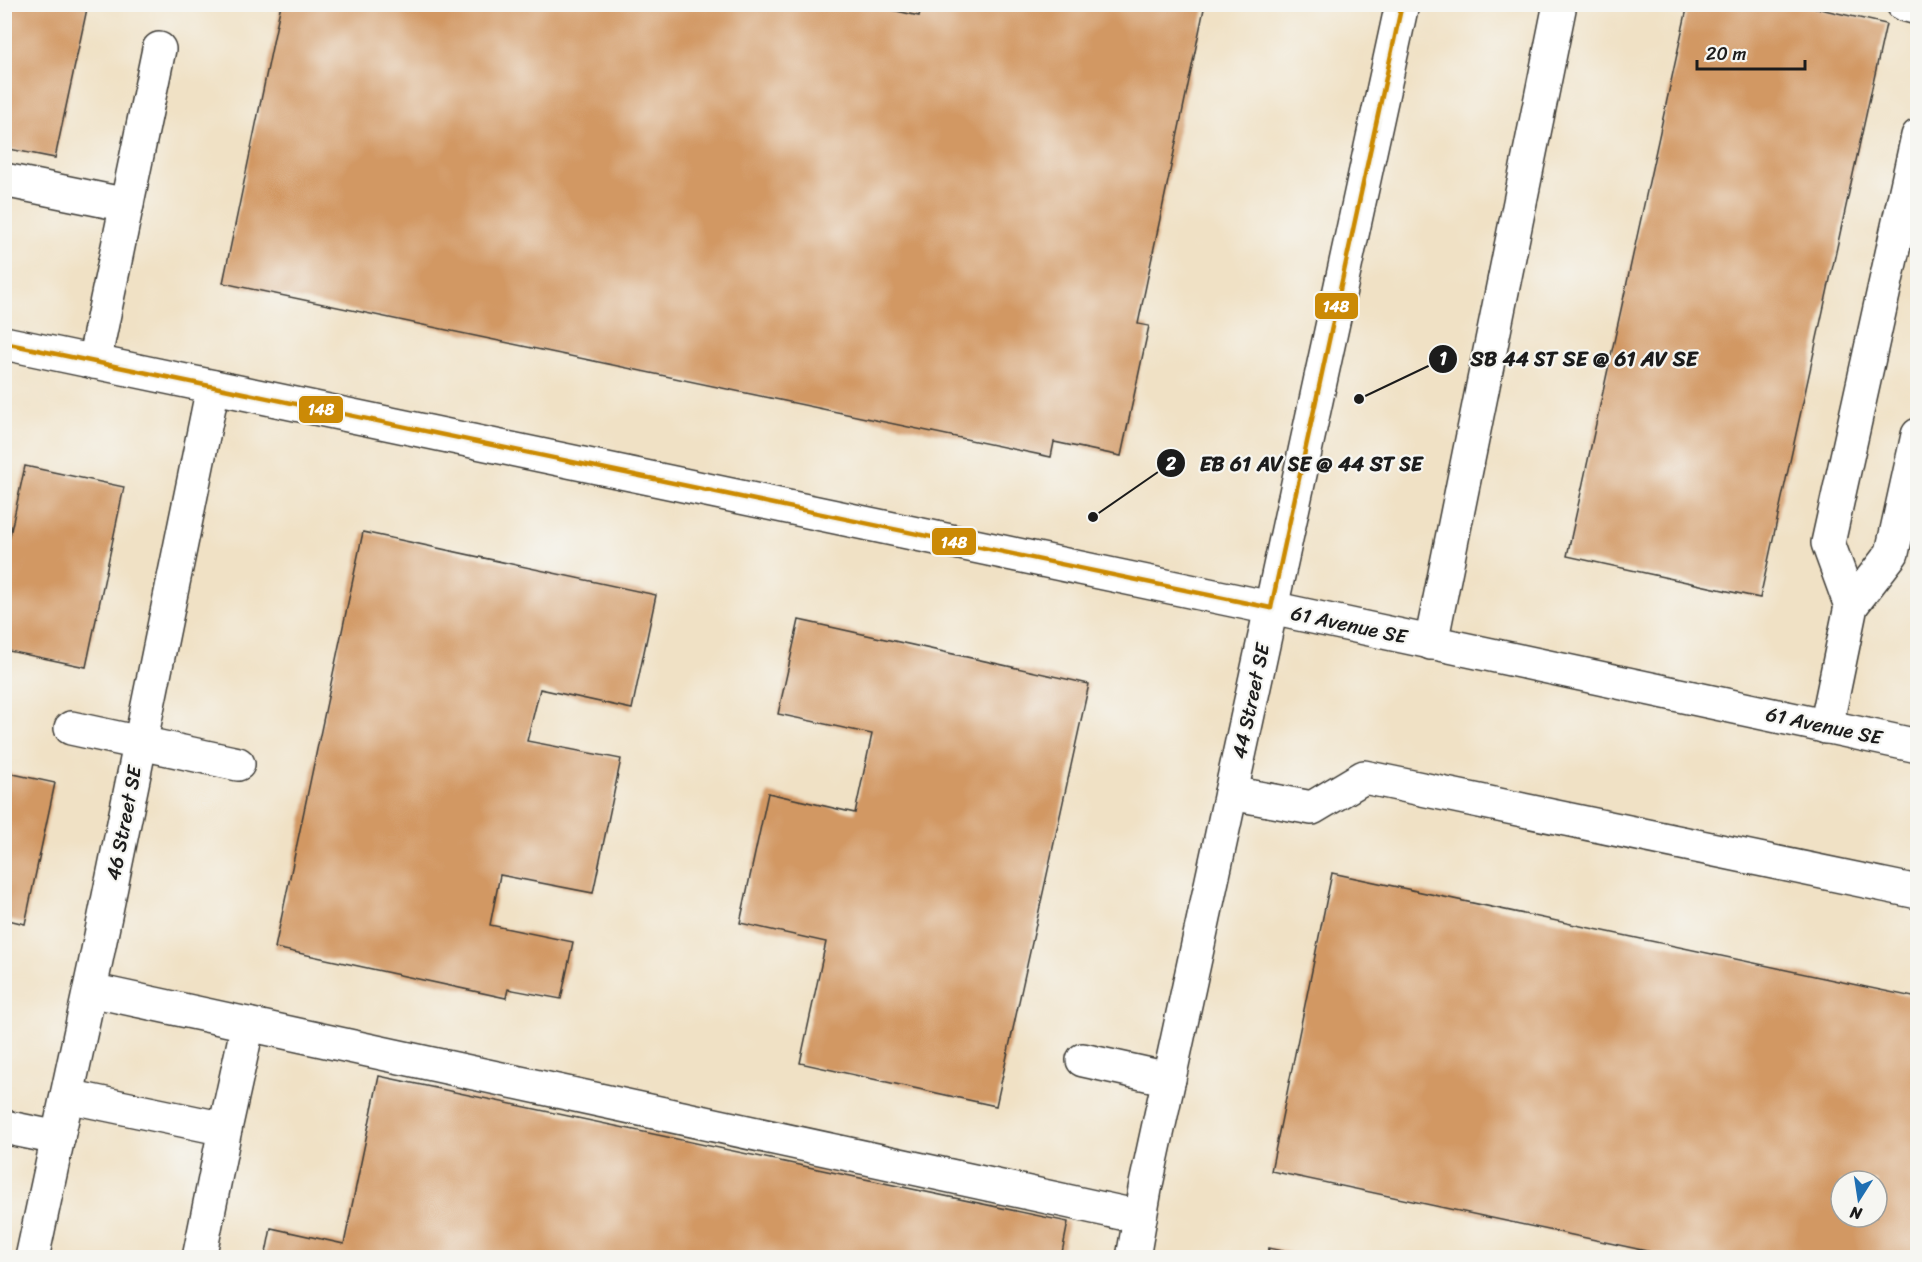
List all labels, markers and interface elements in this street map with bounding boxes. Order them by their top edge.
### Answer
scale bar [1697,33,1805,71]
text: 20 m [1706,38,1746,70]
line badge: 148 [1314,292,1359,320]
text: 148 [1323,292,1350,321]
callout: SB 44 ST SE @ 61 AV SE [1428,339,1711,378]
text: SB 44 ST SE @ 61 AV SE [1469,340,1700,378]
text: 1 [1439,343,1447,375]
line badge: 148 [298,395,344,424]
text: 148 [308,395,335,424]
callout: EB 61 AV SE @ 44 ST SE [1156,444,1436,483]
text: EB 61 AV SE @ 44 ST SE [1200,445,1425,483]
text: 2 [1165,448,1177,480]
line badge: 148 [931,527,977,556]
text: 148 [941,528,968,557]
street label: 61 Avenue SE [1288,596,1412,655]
street label: 44 Street SE [1222,638,1281,762]
street label: 61 Avenue SE [1763,697,1887,756]
street label: 46 Street SE [96,761,153,883]
north arrow [1829,1169,1889,1229]
text: N [1847,1198,1865,1229]

